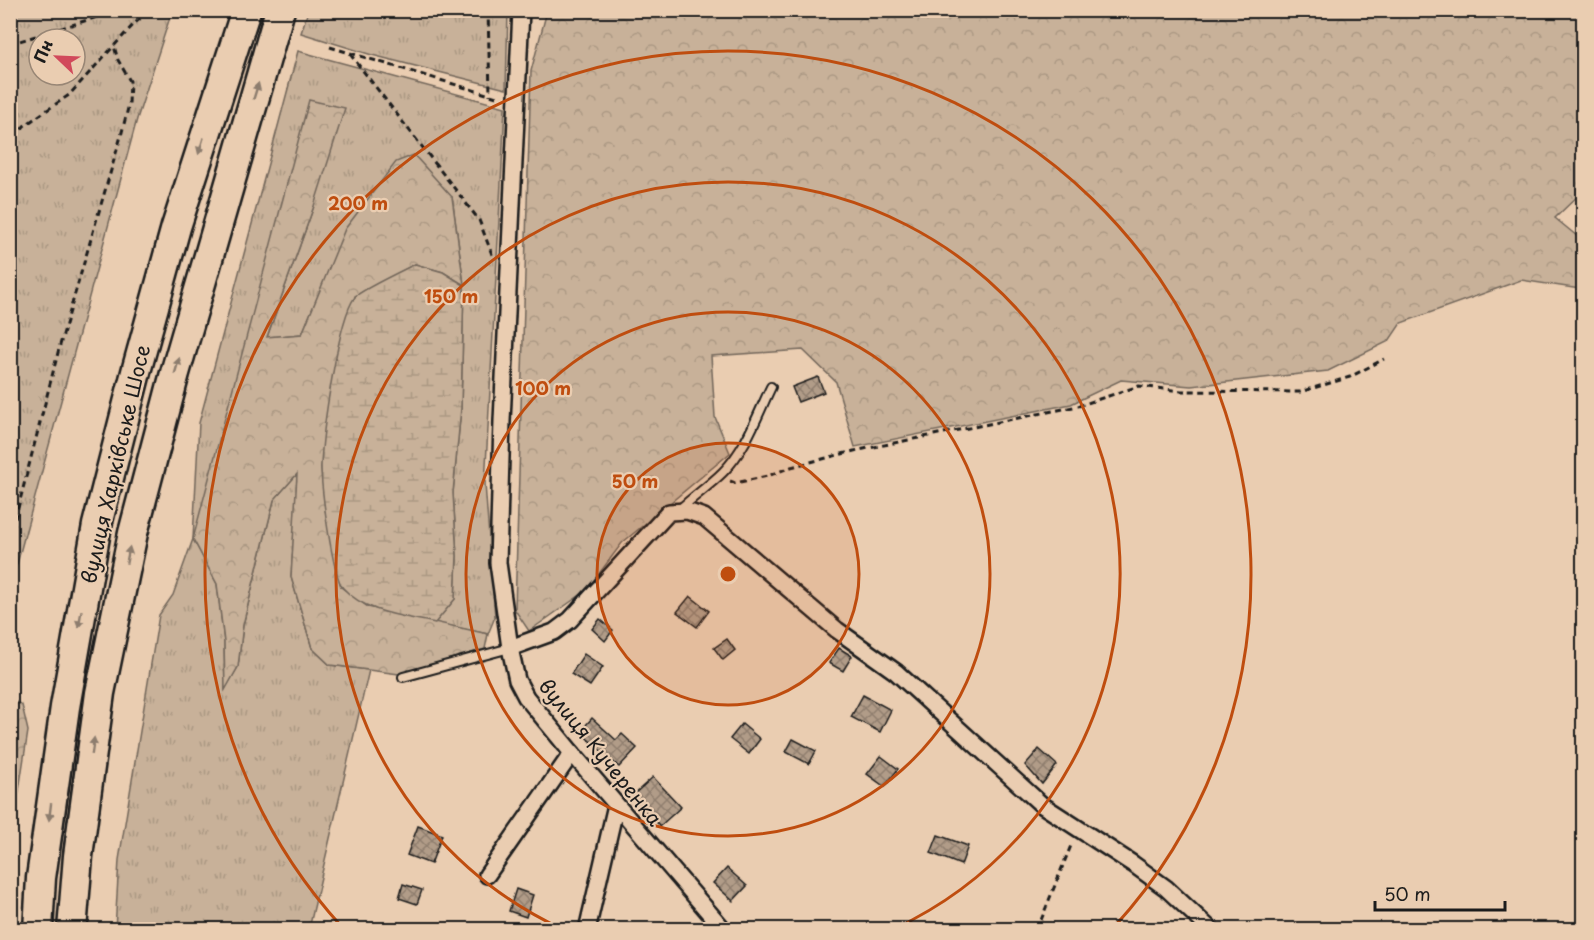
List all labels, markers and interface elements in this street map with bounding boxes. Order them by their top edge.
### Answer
north arrow [27,27,87,87]
text: Пн [27,35,58,66]
one-way arrow [252,82,261,100]
one-way arrow [196,137,205,155]
text: 200 m [328,189,388,216]
text: 150 m [424,282,478,309]
street label: вулиця Харківське Шосе [73,342,157,586]
one-way arrow [173,357,183,375]
text: 100 m [515,374,571,401]
text: 50 m [612,467,658,494]
one-way arrow [124,545,133,564]
centre of rings [718,564,738,584]
one-way arrow [75,610,84,629]
street label: вулиця Кучеренка [532,672,670,833]
one-way arrow [88,737,98,756]
one-way arrow [45,802,55,821]
scale bar [1375,874,1506,912]
text: 50 m [1384,880,1431,907]

